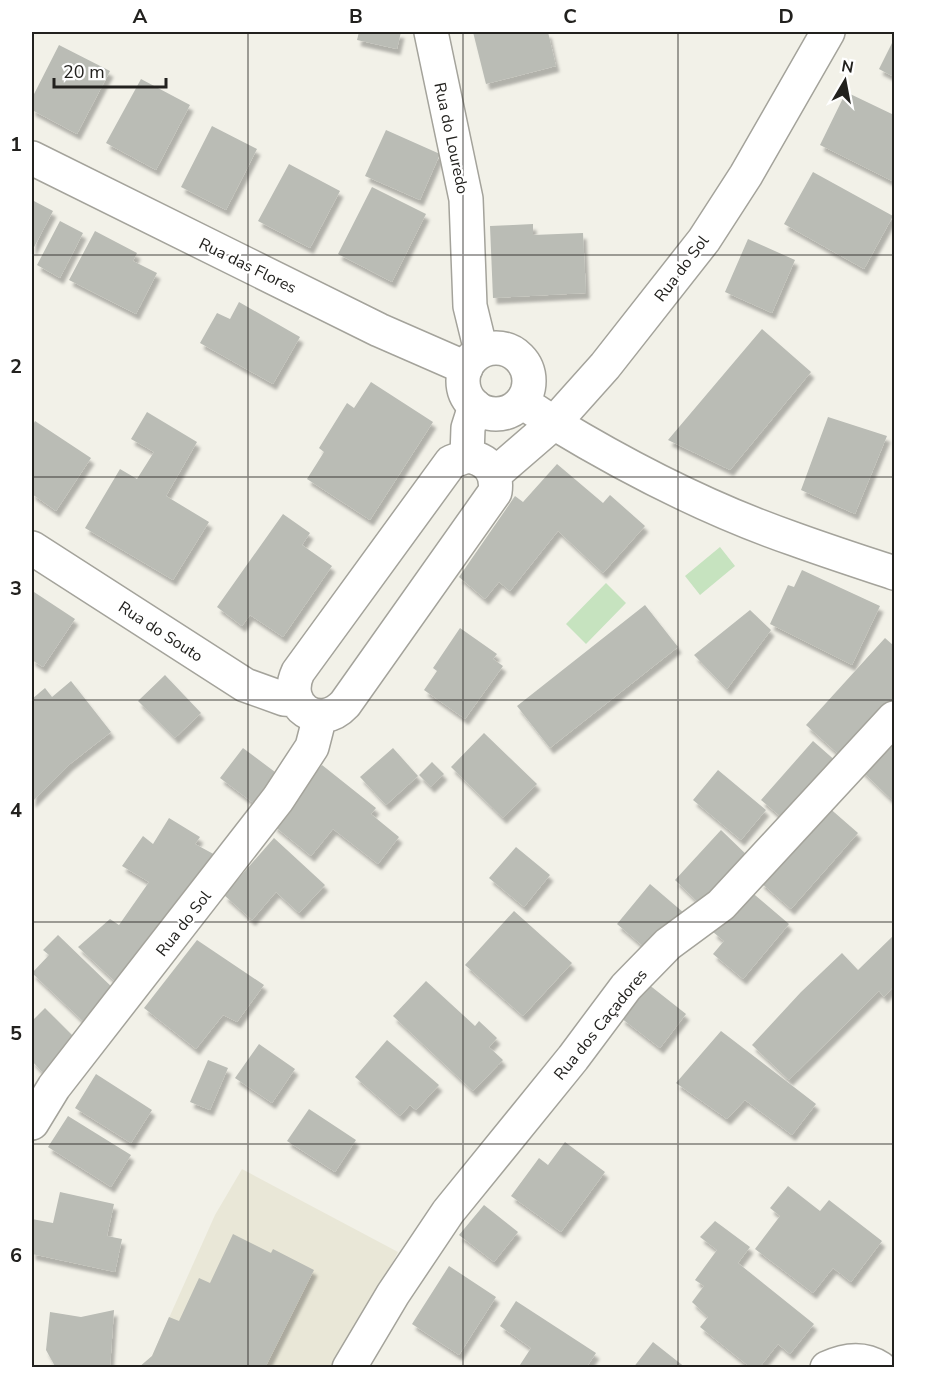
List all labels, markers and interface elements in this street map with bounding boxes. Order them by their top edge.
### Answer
text: A [133,3,148,30]
text: B [349,3,363,30]
text: C [563,3,577,30]
text: D [778,3,794,30]
scale bar [54,51,166,89]
north arrow [815,51,875,111]
text: N [840,55,855,79]
text: 20 m [63,60,105,84]
street label: Rua do Louredo [428,80,474,196]
text: 1 [10,131,22,158]
street label: Rua do Sol [650,231,714,306]
street label: Rua das Flores [195,233,300,299]
text: 2 [10,353,22,380]
text: 3 [10,575,22,602]
street label: Rua do Souto [114,596,207,667]
text: 4 [10,797,22,824]
street label: Rua do Sol [151,886,217,961]
street label: Rua dos Caçadores [549,964,652,1085]
text: 5 [10,1020,22,1047]
text: 6 [10,1242,22,1269]

